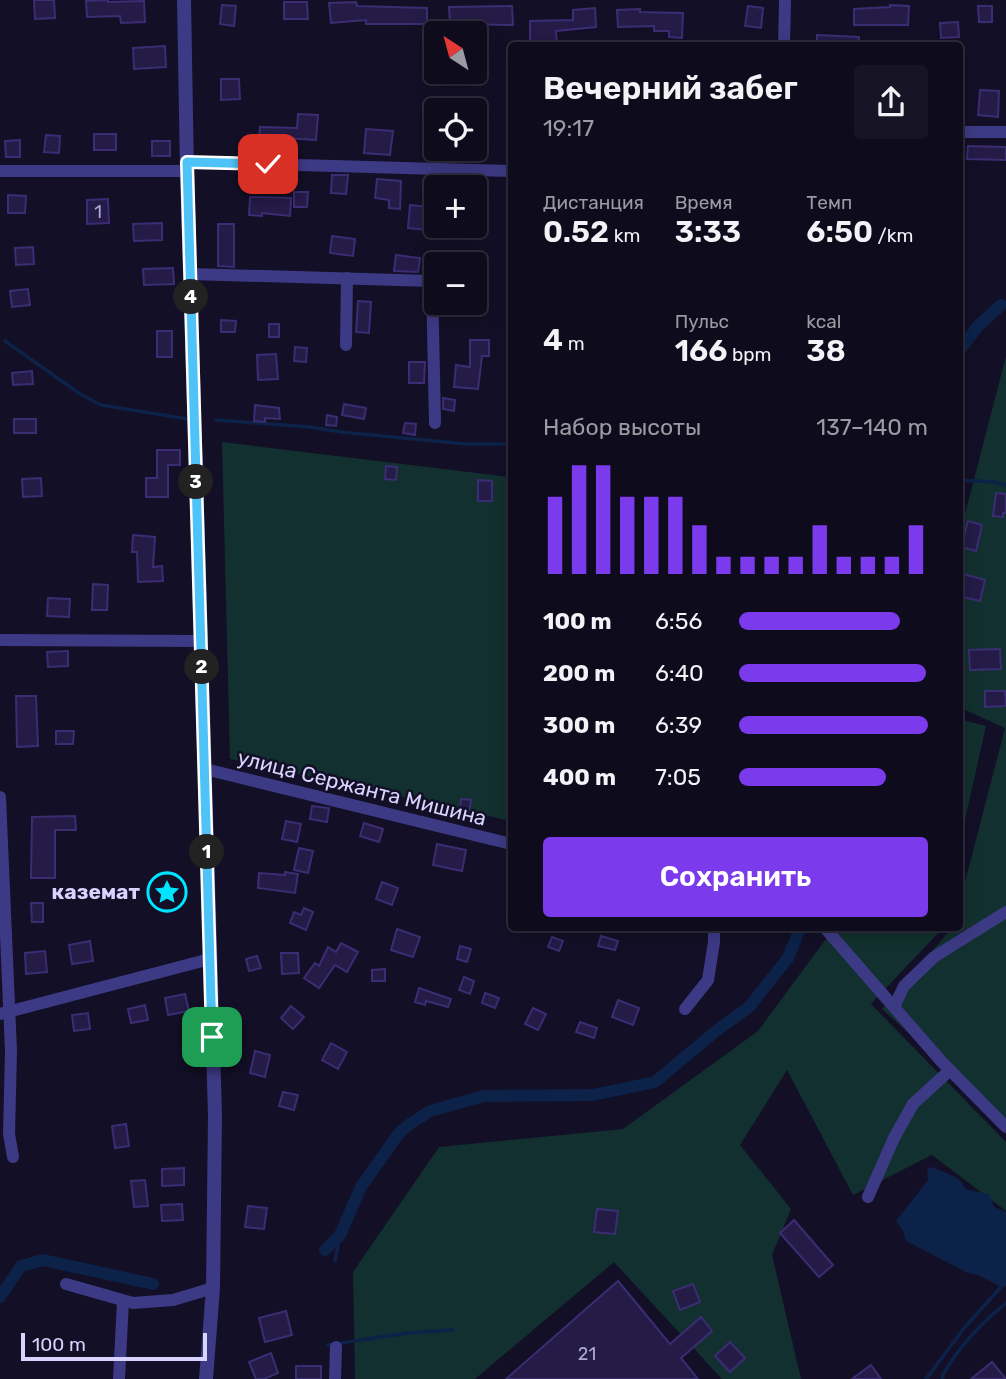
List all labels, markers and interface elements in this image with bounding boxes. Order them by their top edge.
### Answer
north arrow [424,21,486,84]
map controls [424,21,487,315]
button: share [854,65,928,139]
text: Вечерний забег [543,69,798,107]
button: locate [424,98,487,161]
text: 19:17 [543,114,594,142]
pin [238,134,298,194]
icon: check [249,145,287,183]
button: + [424,175,487,238]
text: Дистанция [543,191,644,214]
text: Время [675,191,733,214]
text: Темп [806,191,852,214]
house number: 1 [94,201,102,223]
text: 0.52 [543,214,609,250]
text: 3:33 [675,214,741,250]
text: 6:50 [806,214,873,250]
text: km [609,224,640,247]
text: /km [873,224,913,247]
button: − [424,252,487,315]
pin: 4 [174,280,208,314]
text: 4 [184,285,197,308]
text: Пульс [675,310,729,333]
text: kcal [806,310,841,333]
text: 4 [543,322,563,358]
text: m [563,332,585,355]
text: 166 [675,333,727,369]
text: 38 [806,333,846,369]
text: bpm [727,343,772,366]
text: Набор высоты [543,413,701,441]
text: 137–140 m [816,413,928,441]
pin: 3 [178,464,214,500]
text: 3 [189,470,202,493]
text: 100 m [543,607,612,635]
text: 6:56 [655,607,702,635]
pin: 2 [184,650,220,684]
text: 2 [195,655,208,678]
text: 200 m [543,659,615,687]
text: 6:40 [655,659,704,687]
text: 300 m [543,711,615,739]
text: 6:39 [655,711,702,739]
street label: улица Сержанта Мишина [235,744,489,831]
text: 400 m [543,763,616,791]
text: 7:05 [655,763,701,791]
pin: 1 [190,834,224,870]
button: Сохранить [543,837,928,917]
text: 1 [202,840,211,863]
place icon: каземат [146,871,188,913]
place label: каземат [52,879,140,904]
pin [182,1007,242,1067]
icon: arrive [193,1018,231,1056]
scale bar [21,1330,206,1362]
text: 100 m [32,1333,86,1356]
house number: 21 [578,1343,596,1365]

